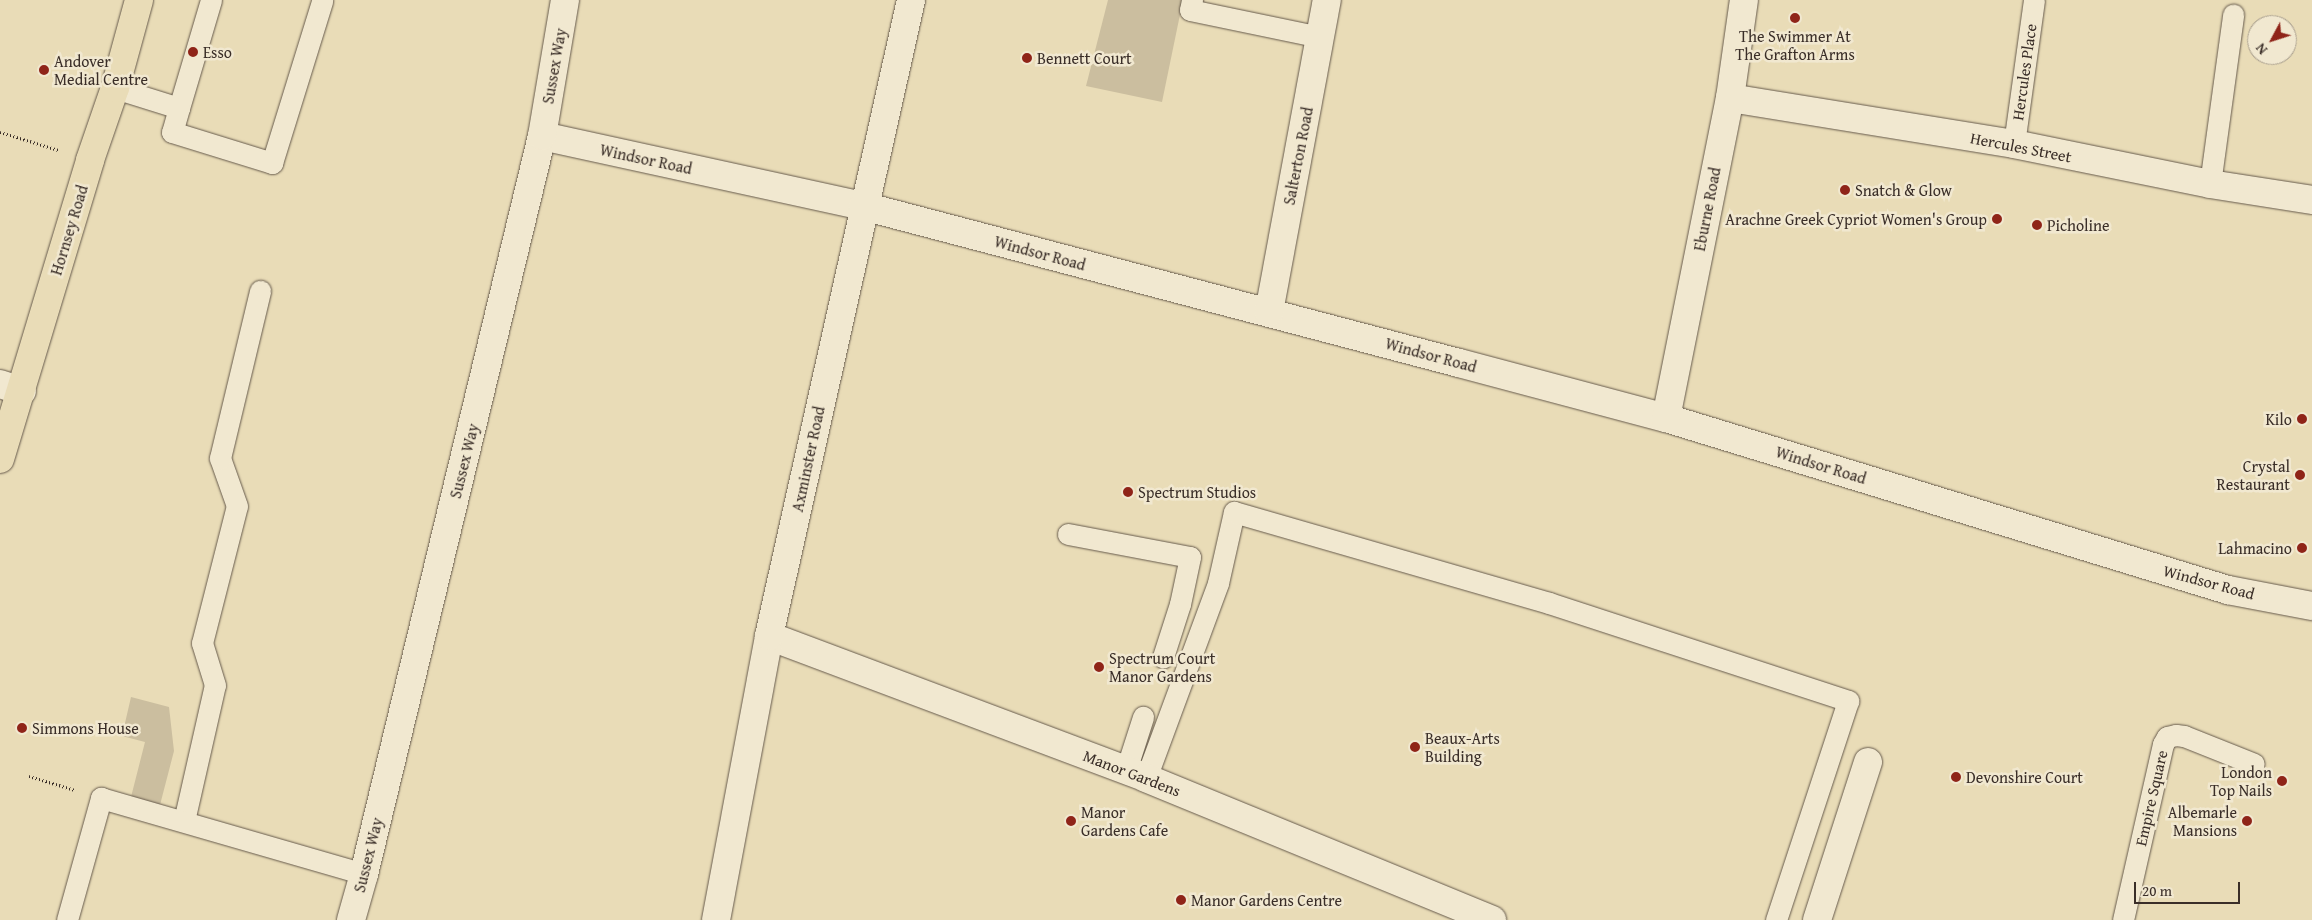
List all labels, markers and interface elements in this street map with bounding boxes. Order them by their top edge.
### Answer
marker: The Swimmer At The Grafton Arms [1789,12,1801,24]
north arrow [2247,15,2297,65]
street label: Hercules Place [2008,22,2040,122]
place label: The Swimmer At The Grafton Arms [1735,26,1855,64]
street label: Sussex Way [538,27,570,105]
text: N [2251,39,2272,59]
place label: Esso [203,42,232,62]
marker: Esso [187,46,199,58]
place label: Bennett Court [1037,48,1132,68]
place label: Andover Medial Centre [54,51,148,89]
marker: Bennett Court [1021,52,1033,64]
marker: Andover Medial Centre [38,64,50,76]
street label: Salterton Road [1279,105,1317,207]
street label: Hercules Street [1969,128,2073,166]
street label: Windsor Road [598,140,694,178]
street label: Eburne Road [1689,165,1725,253]
place label: Snatch & Glow [1855,180,1952,200]
street label: Hornsey Road [46,183,92,277]
marker: Snatch & Glow [1839,184,1851,196]
place label: Arachne Greek Cypriot Women's Group [1725,209,1987,229]
marker: Arachne Greek Cypriot Women's Group [1991,213,2003,225]
place label: Picholine [2047,215,2110,235]
marker: Picholine [2031,219,2043,231]
street label: Windsor Road [992,232,1088,274]
street label: Windsor Road [1383,334,1479,376]
street label: Axminster Road [787,404,829,514]
place label: Kilo [2265,409,2292,429]
marker: Kilo [2296,413,2308,425]
street label: Sussex Way [445,422,483,500]
street label: Windsor Road [1773,442,1869,488]
place label: Crystal Restaurant [2216,456,2290,494]
marker: Crystal Restaurant [2294,469,2306,481]
place label: Spectrum Studios [1138,482,1256,502]
marker: Spectrum Studios [1122,486,1134,498]
place label: Lahmacino [2218,538,2292,558]
marker: Lahmacino [2296,542,2308,554]
street label: Windsor Road [2161,561,2257,603]
place label: Spectrum Court Manor Gardens [1109,648,1215,686]
marker: Spectrum Court Manor Gardens [1093,661,1105,673]
place label: Simmons House [32,718,139,738]
marker: Simmons House [16,722,28,734]
place label: Beaux-Arts Building [1425,728,1500,766]
marker: Beaux-Arts Building [1409,741,1421,753]
street label: Manor Gardens [1081,746,1183,800]
street label: Empire Square [2131,748,2171,848]
place label: London Top Nails [2210,762,2272,800]
place label: Devonshire Court [1966,767,2083,787]
marker: Devonshire Court [1950,771,1962,783]
marker: London Top Nails [2276,775,2288,787]
place label: Manor Gardens Cafe [1081,802,1168,840]
place label: Albemarle Mansions [2168,802,2237,840]
marker: Manor Gardens Cafe [1065,815,1077,827]
marker: Albemarle Mansions [2241,815,2253,827]
street label: Sussex Way [349,816,387,894]
scale bar [2137,872,2243,904]
text: 20 m [2142,880,2172,901]
place label: Manor Gardens Centre [1191,890,1342,910]
marker: Manor Gardens Centre [1175,894,1187,906]

